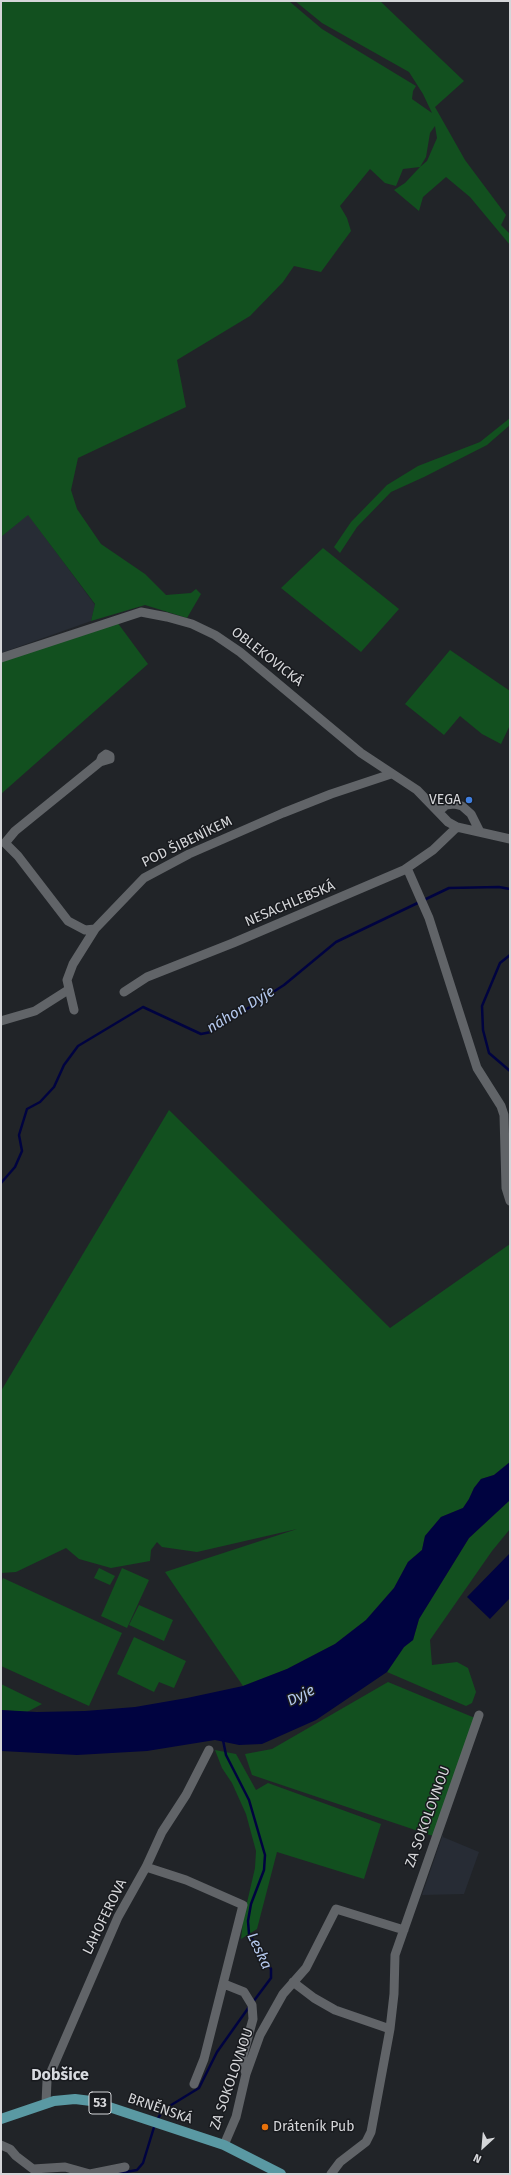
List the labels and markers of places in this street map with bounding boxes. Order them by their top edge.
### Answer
place label: VEGA [429,792,461,808]
marker: VEGA [464,795,474,805]
place label: Dráteník Pub [273,2119,354,2135]
marker: Dráteník Pub [260,2122,270,2132]

